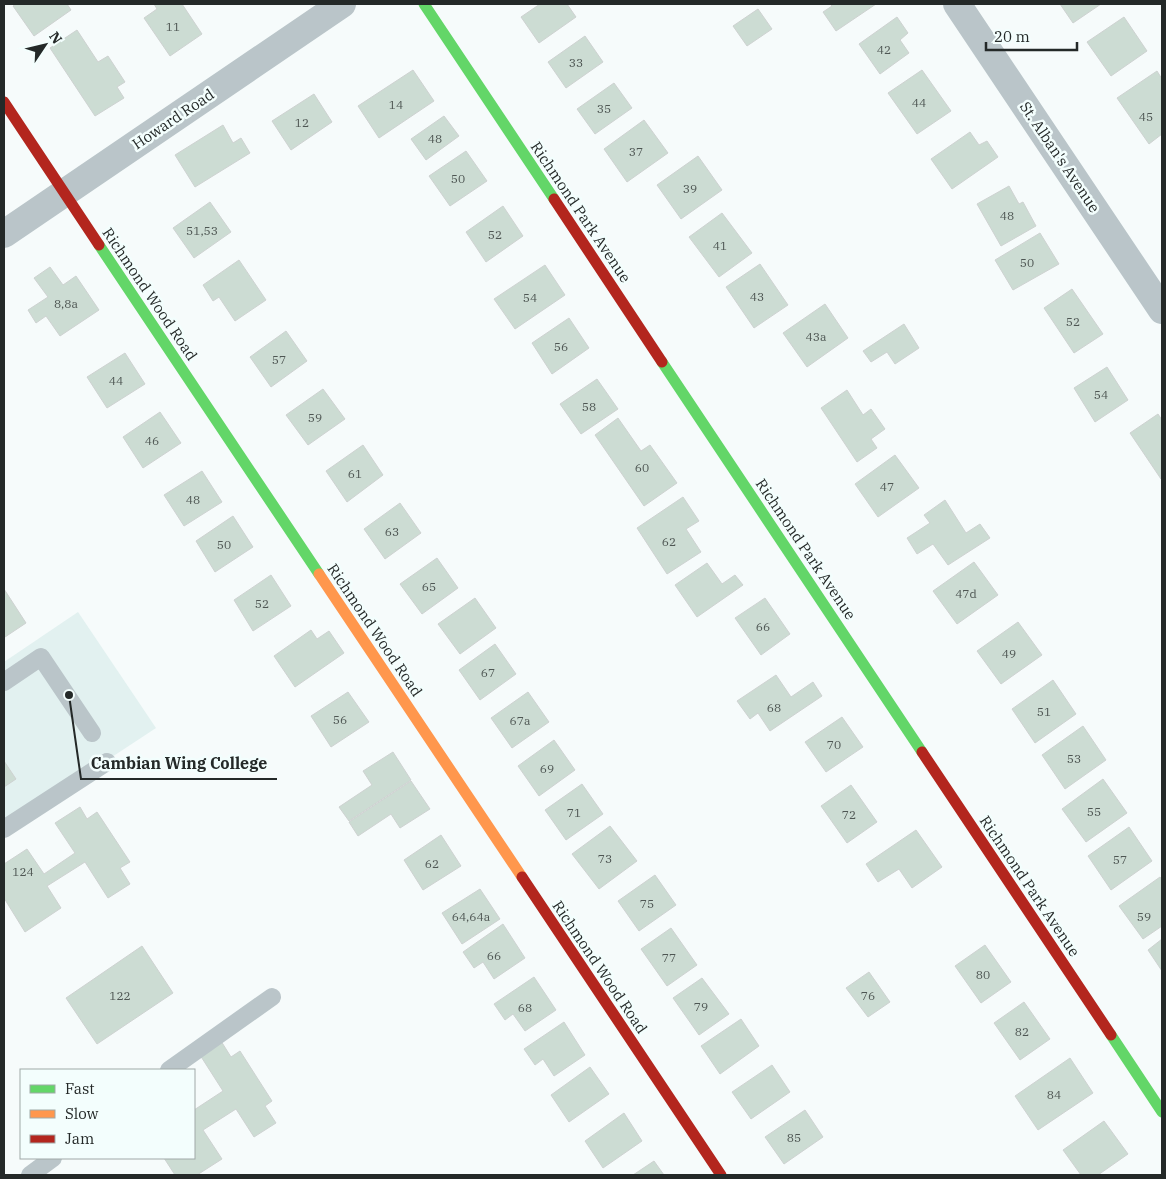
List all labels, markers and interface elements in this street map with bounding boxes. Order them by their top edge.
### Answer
house number: 11 [166,19,180,34]
north arrow [20,20,70,70]
scale bar [986,20,1077,52]
text: 20 m [994,27,1030,46]
text: N [45,28,66,47]
house number: 42 [877,42,891,57]
house number: 33 [569,55,583,70]
street label: Howard Road [128,85,218,153]
house number: 44 [912,95,926,110]
house number: 14 [389,97,403,112]
street label: St. Alban's Avenue [1016,98,1104,216]
house number: 35 [597,101,611,116]
house number: 45 [1139,109,1153,124]
house number: 12 [295,115,309,130]
house number: 48 [428,131,442,146]
street label: Richmond Park Avenue [527,138,635,286]
house number: 37 [629,144,643,159]
house number: 50 [451,171,465,186]
house number: 39 [683,181,697,196]
house number: 48 [1000,208,1014,223]
house number: 51,53 [186,223,218,238]
street label: Richmond Wood Road [98,224,202,364]
house number: 52 [488,227,502,242]
house number: 41 [713,238,727,253]
house number: 50 [1020,255,1034,270]
house number: 43 [750,289,764,304]
house number: 54 [523,290,537,305]
house number: 8,8a [54,296,79,311]
house number: 52 [1066,314,1080,329]
house number: 43a [806,329,827,344]
house number: 56 [554,339,568,354]
house number: 57 [272,352,286,367]
house number: 44 [109,373,123,388]
house number: 54 [1094,387,1108,402]
house number: 58 [582,399,596,414]
house number: 59 [308,410,322,425]
house number: 46 [145,433,159,448]
house number: 60 [635,460,649,475]
house number: 61 [348,466,362,481]
street label: Richmond Park Avenue [752,475,860,623]
house number: 47 [880,479,894,494]
house number: 48 [186,492,200,507]
house number: 63 [385,524,399,539]
house number: 62 [662,534,676,549]
house number: 50 [217,537,231,552]
street label: Richmond Wood Road [323,560,427,700]
house number: 65 [422,579,436,594]
house number: 47d [955,586,977,601]
house number: 52 [255,596,269,611]
house number: 66 [756,619,770,634]
house number: 49 [1002,646,1016,661]
house number: 67 [481,665,495,680]
house number: 68 [767,700,781,715]
house number: 51 [1037,704,1051,719]
house number: 56 [333,712,347,727]
house number: 67a [510,713,531,728]
house number: 70 [827,737,841,752]
callout: Cambian Wing College [81,748,277,779]
house number: 53 [1067,751,1081,766]
text: Cambian Wing College [91,753,267,773]
house number: 69 [540,761,554,776]
house number: 55 [1087,804,1101,819]
house number: 71 [567,805,581,820]
house number: 72 [842,807,856,822]
street label: Richmond Park Avenue [976,812,1084,960]
house number: 73 [598,851,612,866]
house number: 57 [1113,852,1127,867]
house number: 62 [425,856,439,871]
house number: 124 [12,864,34,879]
house number: 75 [640,896,654,911]
street label: Richmond Wood Road [548,897,652,1037]
house number: 64,64a [452,909,491,924]
house number: 59 [1137,909,1151,924]
house number: 66 [487,948,501,963]
house number: 77 [662,950,676,965]
house number: 80 [976,967,990,982]
house number: 122 [109,988,131,1003]
house number: 76 [861,988,875,1003]
house number: 79 [694,999,708,1014]
house number: 68 [518,1000,532,1015]
house number: 82 [1015,1024,1029,1039]
legend [20,1069,195,1159]
text: Fast [65,1079,95,1098]
house number: 84 [1047,1087,1061,1102]
text: Slow [65,1104,99,1123]
text: Jam [65,1129,94,1148]
house number: 85 [787,1130,801,1145]

